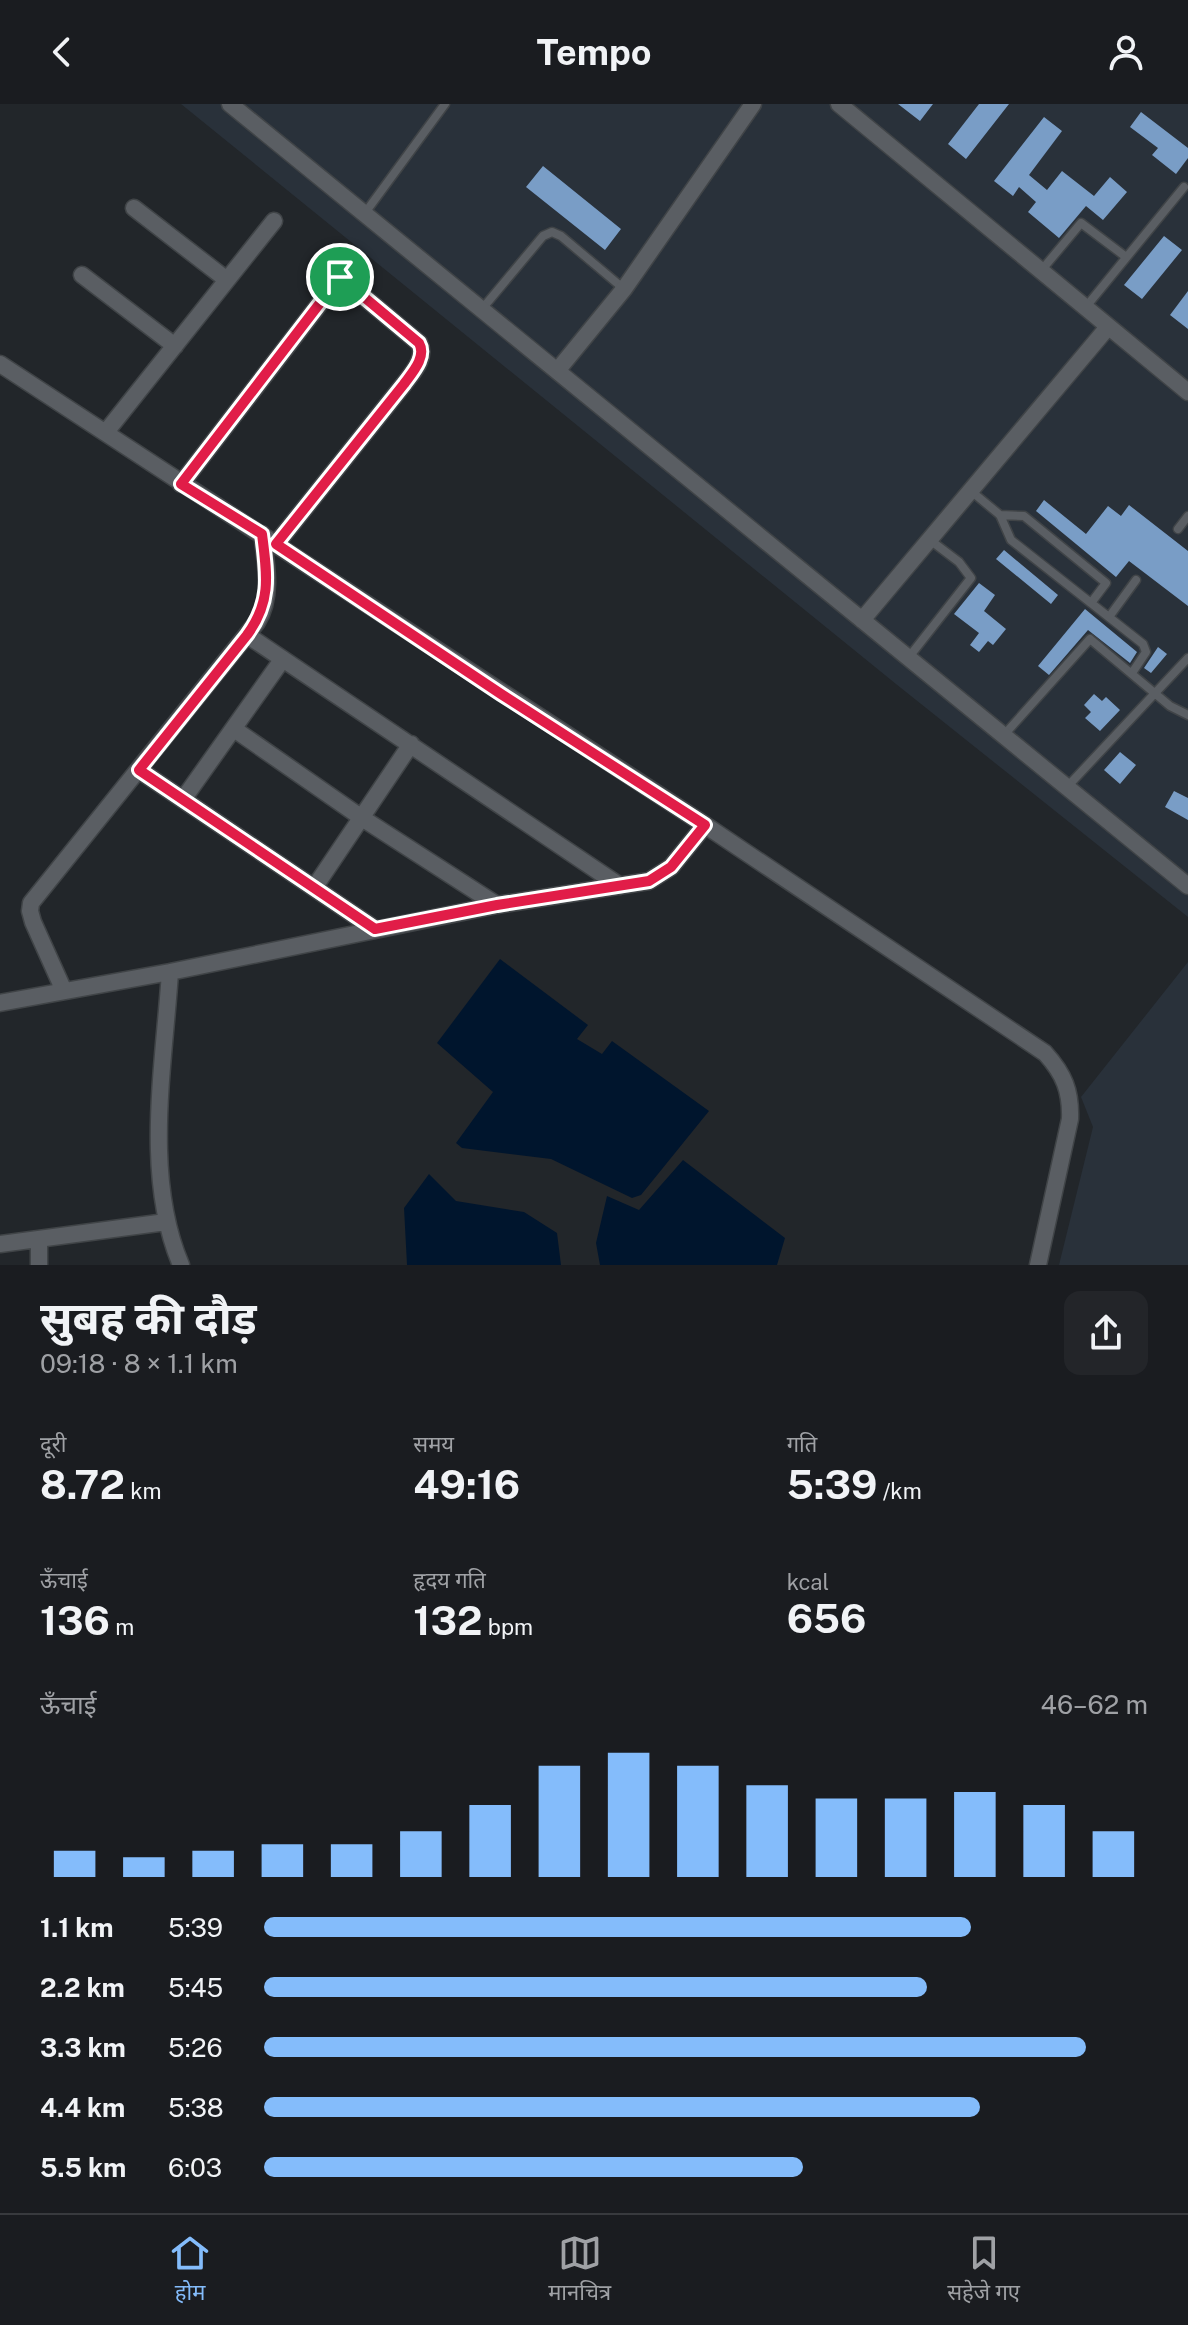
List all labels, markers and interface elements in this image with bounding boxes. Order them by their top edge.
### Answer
icon: back [40,30,84,74]
icon: person [1104,30,1148,74]
text: Tempo [537,31,652,73]
pin [306,243,374,311]
icon: arrive [318,255,362,299]
button: share [1064,1291,1148,1375]
text: सुबह की दौड़ [40,1292,257,1344]
text: 09:18 · 8 × 1.1 km [40,1348,238,1379]
text: दूरी [40,1431,66,1457]
text: समय [413,1431,454,1457]
text: गति [787,1431,817,1457]
text: 8.72 [40,1461,125,1508]
text: 49:16 [413,1461,520,1508]
text: 5:39 [787,1461,877,1508]
text: km [125,1478,162,1504]
text: /km [877,1478,922,1504]
text: ऊँचाई [40,1567,88,1593]
text: हृदय गति [413,1567,486,1593]
text: kcal [787,1569,829,1595]
text: 656 [787,1595,867,1642]
text: 136 [40,1597,110,1644]
text: 132 [413,1597,482,1644]
text: m [110,1614,134,1640]
text: bpm [482,1614,533,1640]
text: ऊँचाई [40,1689,96,1720]
text: 46–62 m [1041,1689,1148,1720]
text: 1.1 km [40,1912,113,1943]
text: 5:39 [168,1912,223,1943]
text: 2.2 km [40,1972,125,2003]
text: 5:45 [168,1972,223,2003]
text: 3.3 km [40,2032,126,2063]
text: 5:26 [168,2032,223,2063]
text: 4.4 km [40,2092,125,2123]
text: 5:38 [168,2092,224,2123]
text: 5.5 km [40,2152,126,2183]
text: 6:03 [168,2152,222,2183]
tab: होम [168,2231,212,2309]
tab: मानचित्र [548,2231,611,2309]
tab: सहेजे गए [947,2231,1020,2309]

